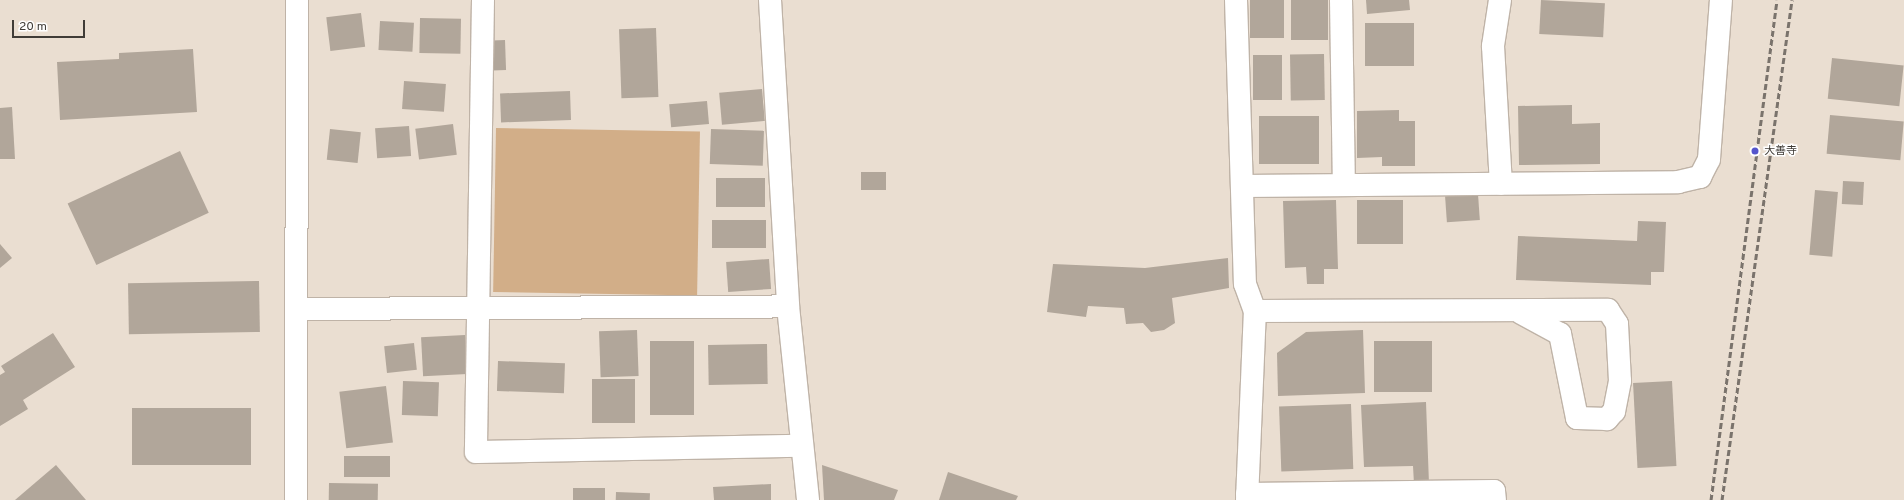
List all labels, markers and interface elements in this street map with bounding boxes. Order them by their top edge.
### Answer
scale bar [14,12,87,38]
text: 20 m [19,19,47,35]
place label: 大善寺 [1764,144,1797,158]
marker: 大善寺 [1749,145,1761,157]

